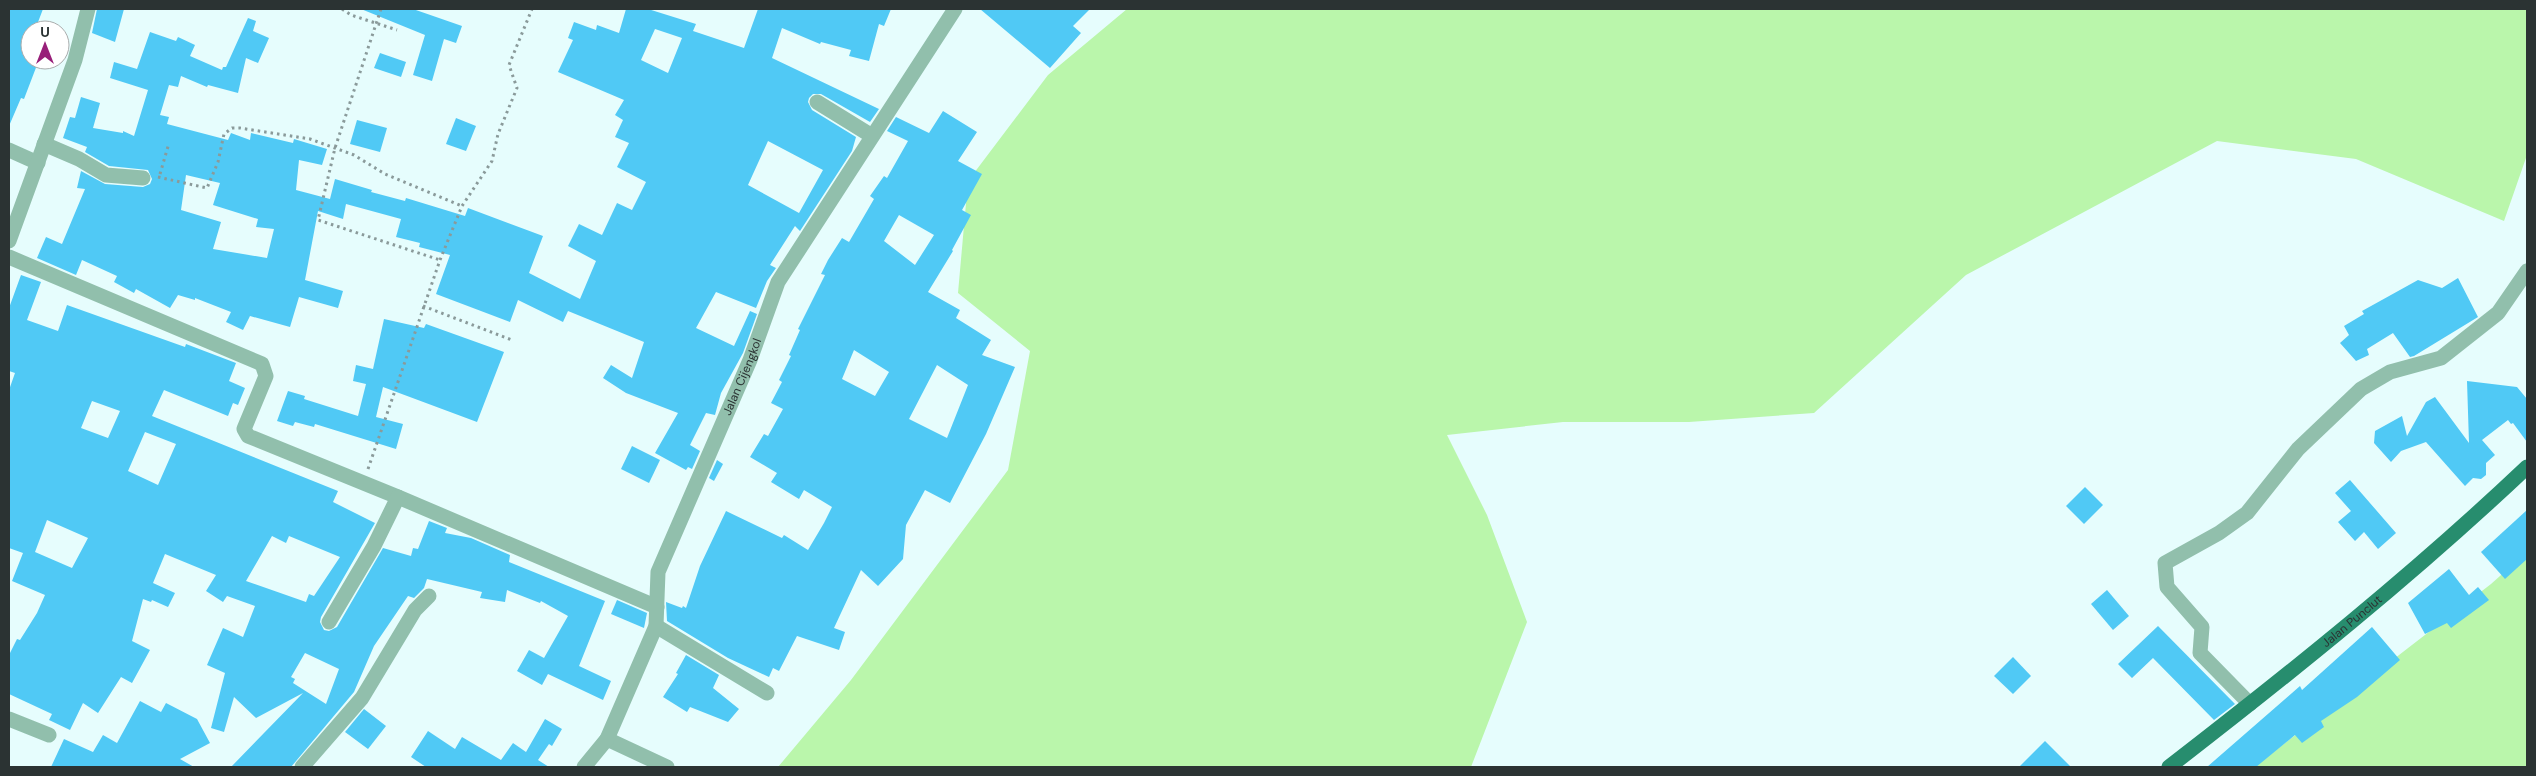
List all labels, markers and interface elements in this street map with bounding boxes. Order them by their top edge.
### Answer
north arrow [20,20,70,70]
text: U [40,23,50,41]
street label: Jalan Cijengkol [719,336,765,418]
street label: Jalan Punclut [2318,591,2386,651]

